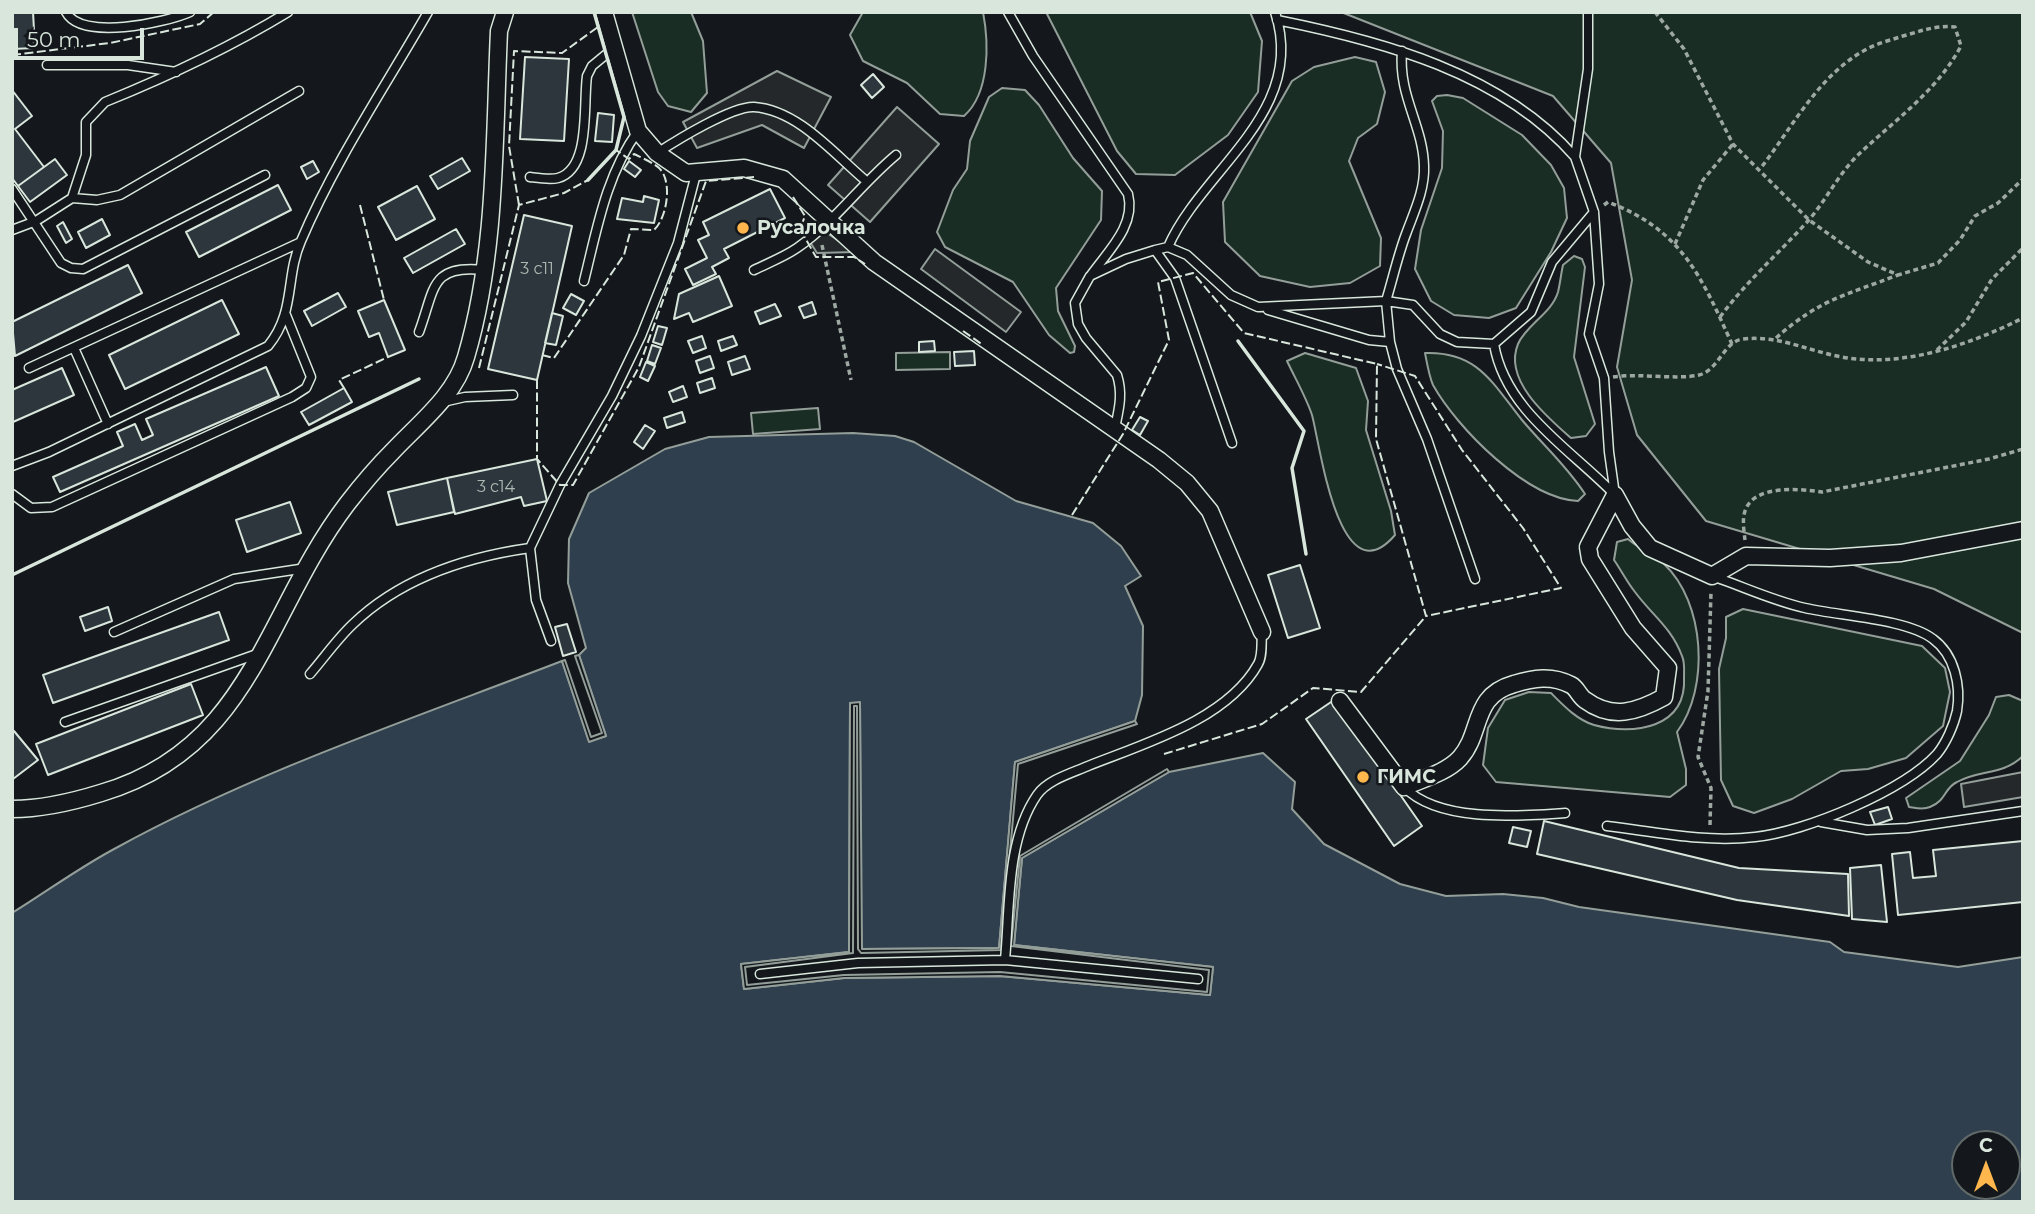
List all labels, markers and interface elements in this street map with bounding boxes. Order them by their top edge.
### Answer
scale bar [18,14,147,58]
text: 50 m [27,27,81,52]
place label: Русалочка [757,217,865,239]
marker: Русалочка [735,220,751,236]
house number: 3 с11 [520,259,554,279]
house number: 3 с14 [477,477,515,497]
place label: ГИМС [1377,766,1436,788]
marker: ГИМС [1355,769,1371,785]
north arrow [1951,1130,2021,1200]
text: С [1979,1134,1993,1157]

